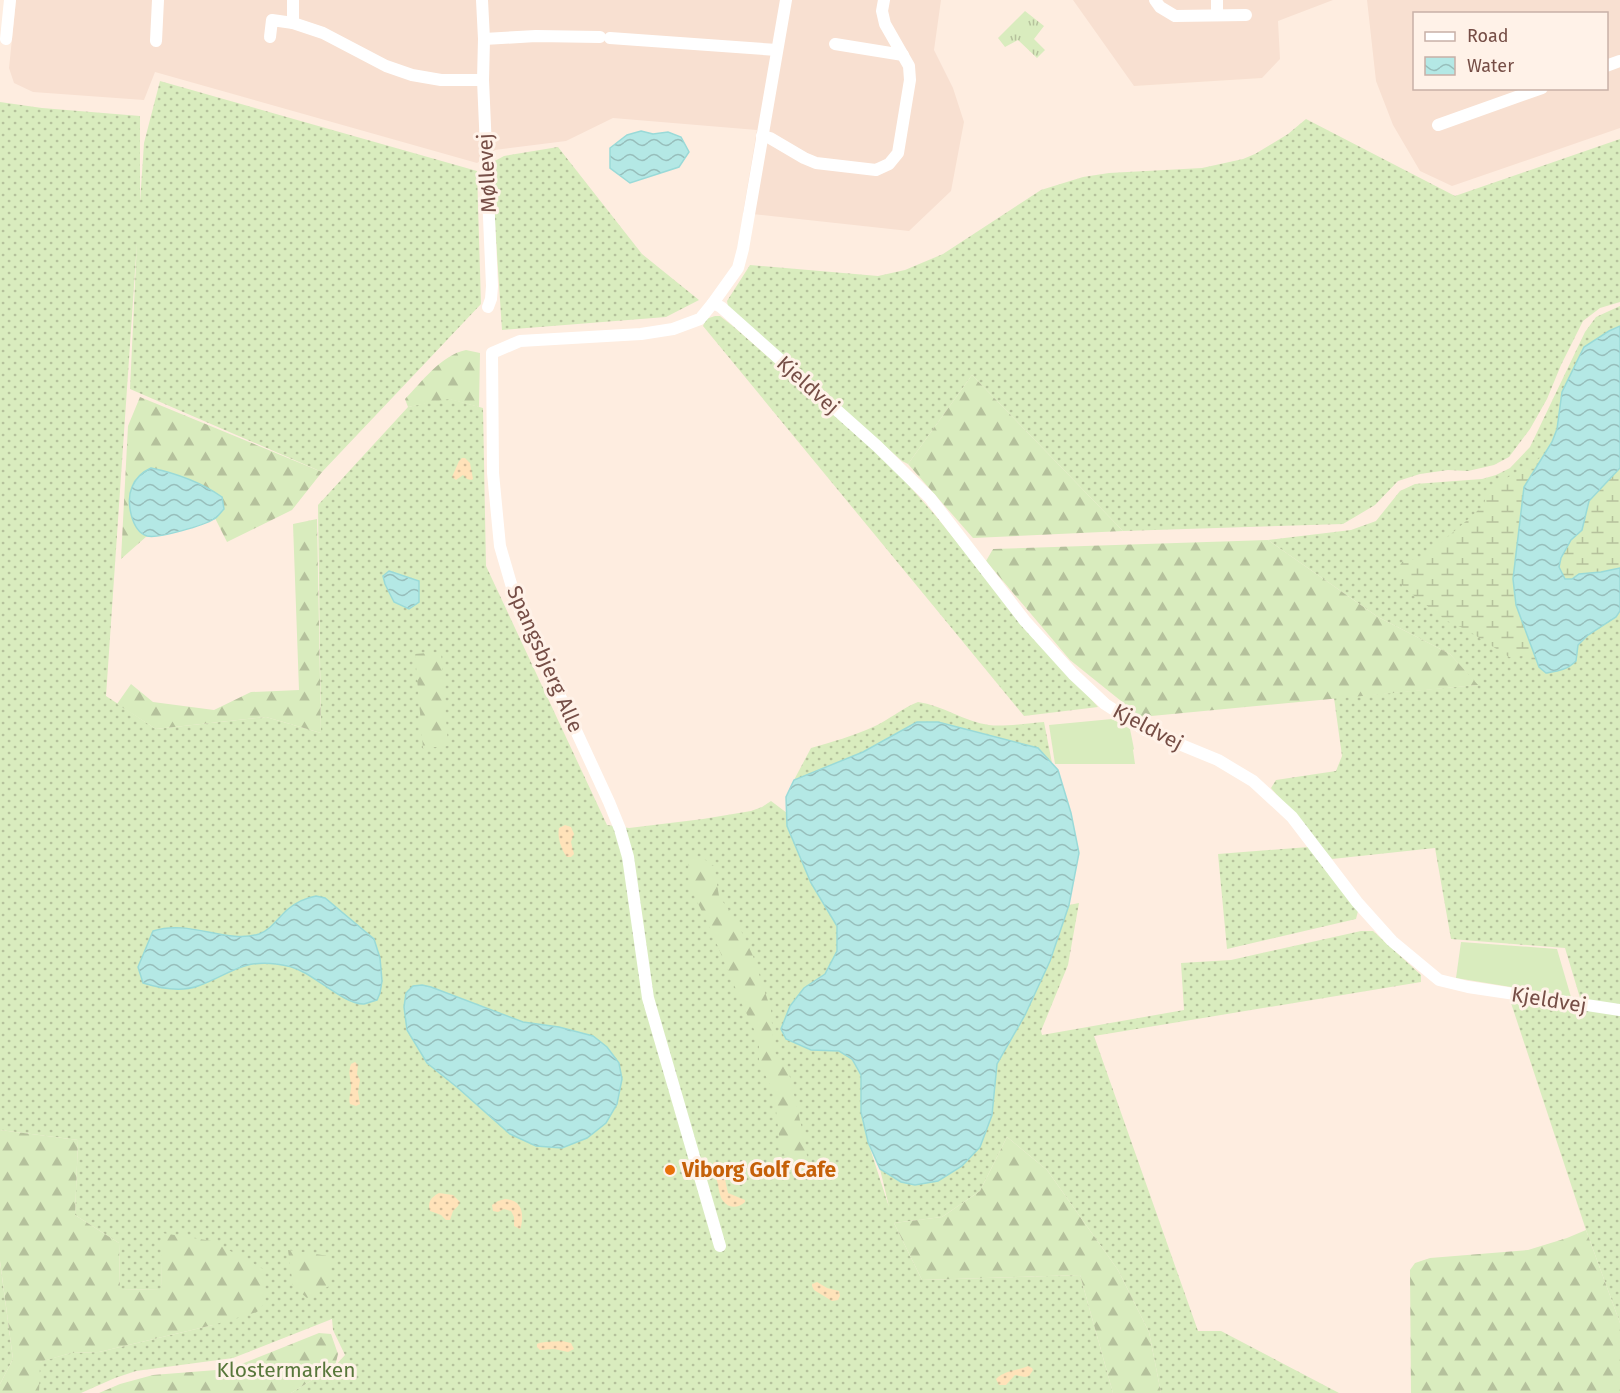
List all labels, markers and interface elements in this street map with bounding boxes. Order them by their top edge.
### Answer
legend [1413,12,1608,90]
text: Road [1467,25,1509,47]
text: Water [1467,55,1514,77]
street label: Møllevej [472,132,502,214]
street label: Kjeldvej [771,350,845,420]
street label: Spangsbjerg Alle [501,582,589,736]
street label: Kjeldvej [1108,698,1188,756]
street label: Kjeldvej [1510,981,1588,1019]
place label: Viborg Golf Cafe [681,1157,837,1183]
marker: Viborg Golf Cafe [663,1163,677,1177]
park label: Klostermarken [216,1357,356,1383]

